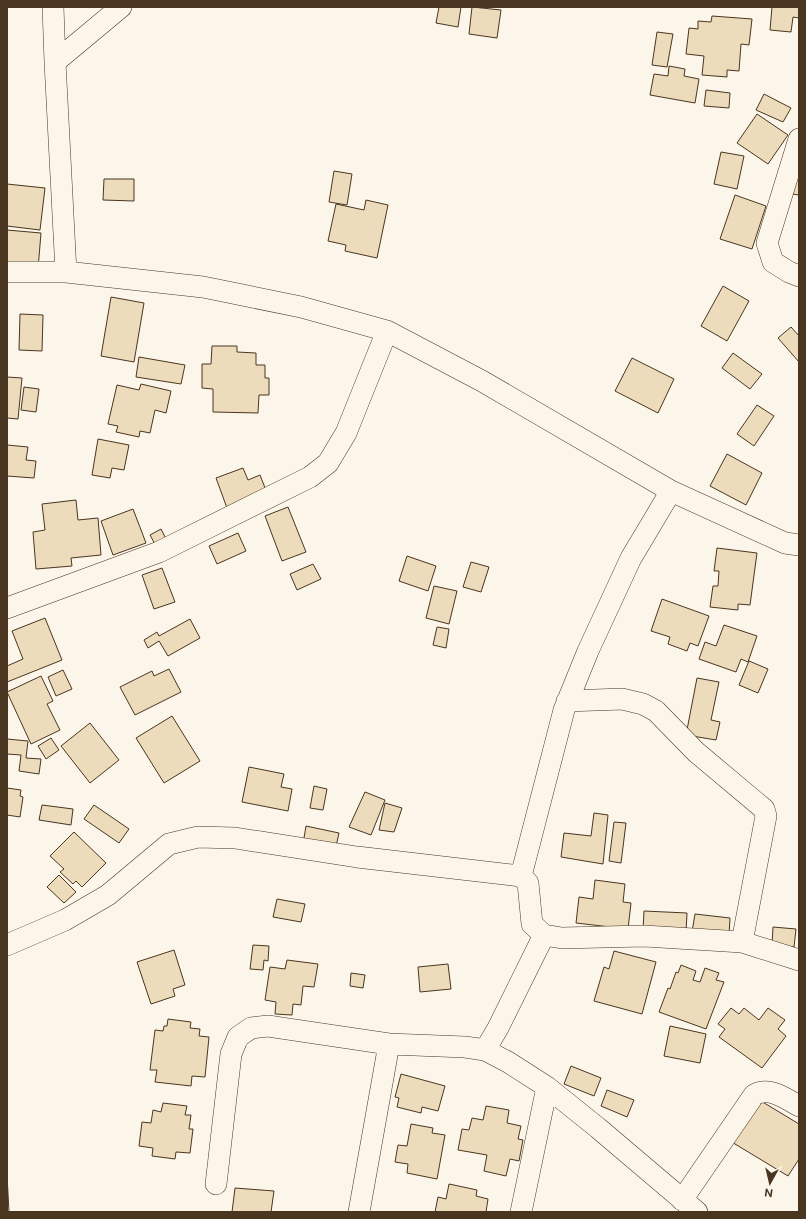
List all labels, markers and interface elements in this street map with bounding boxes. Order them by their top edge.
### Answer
north arrow [750,1163,790,1203]
text: N [764,1186,774,1199]

